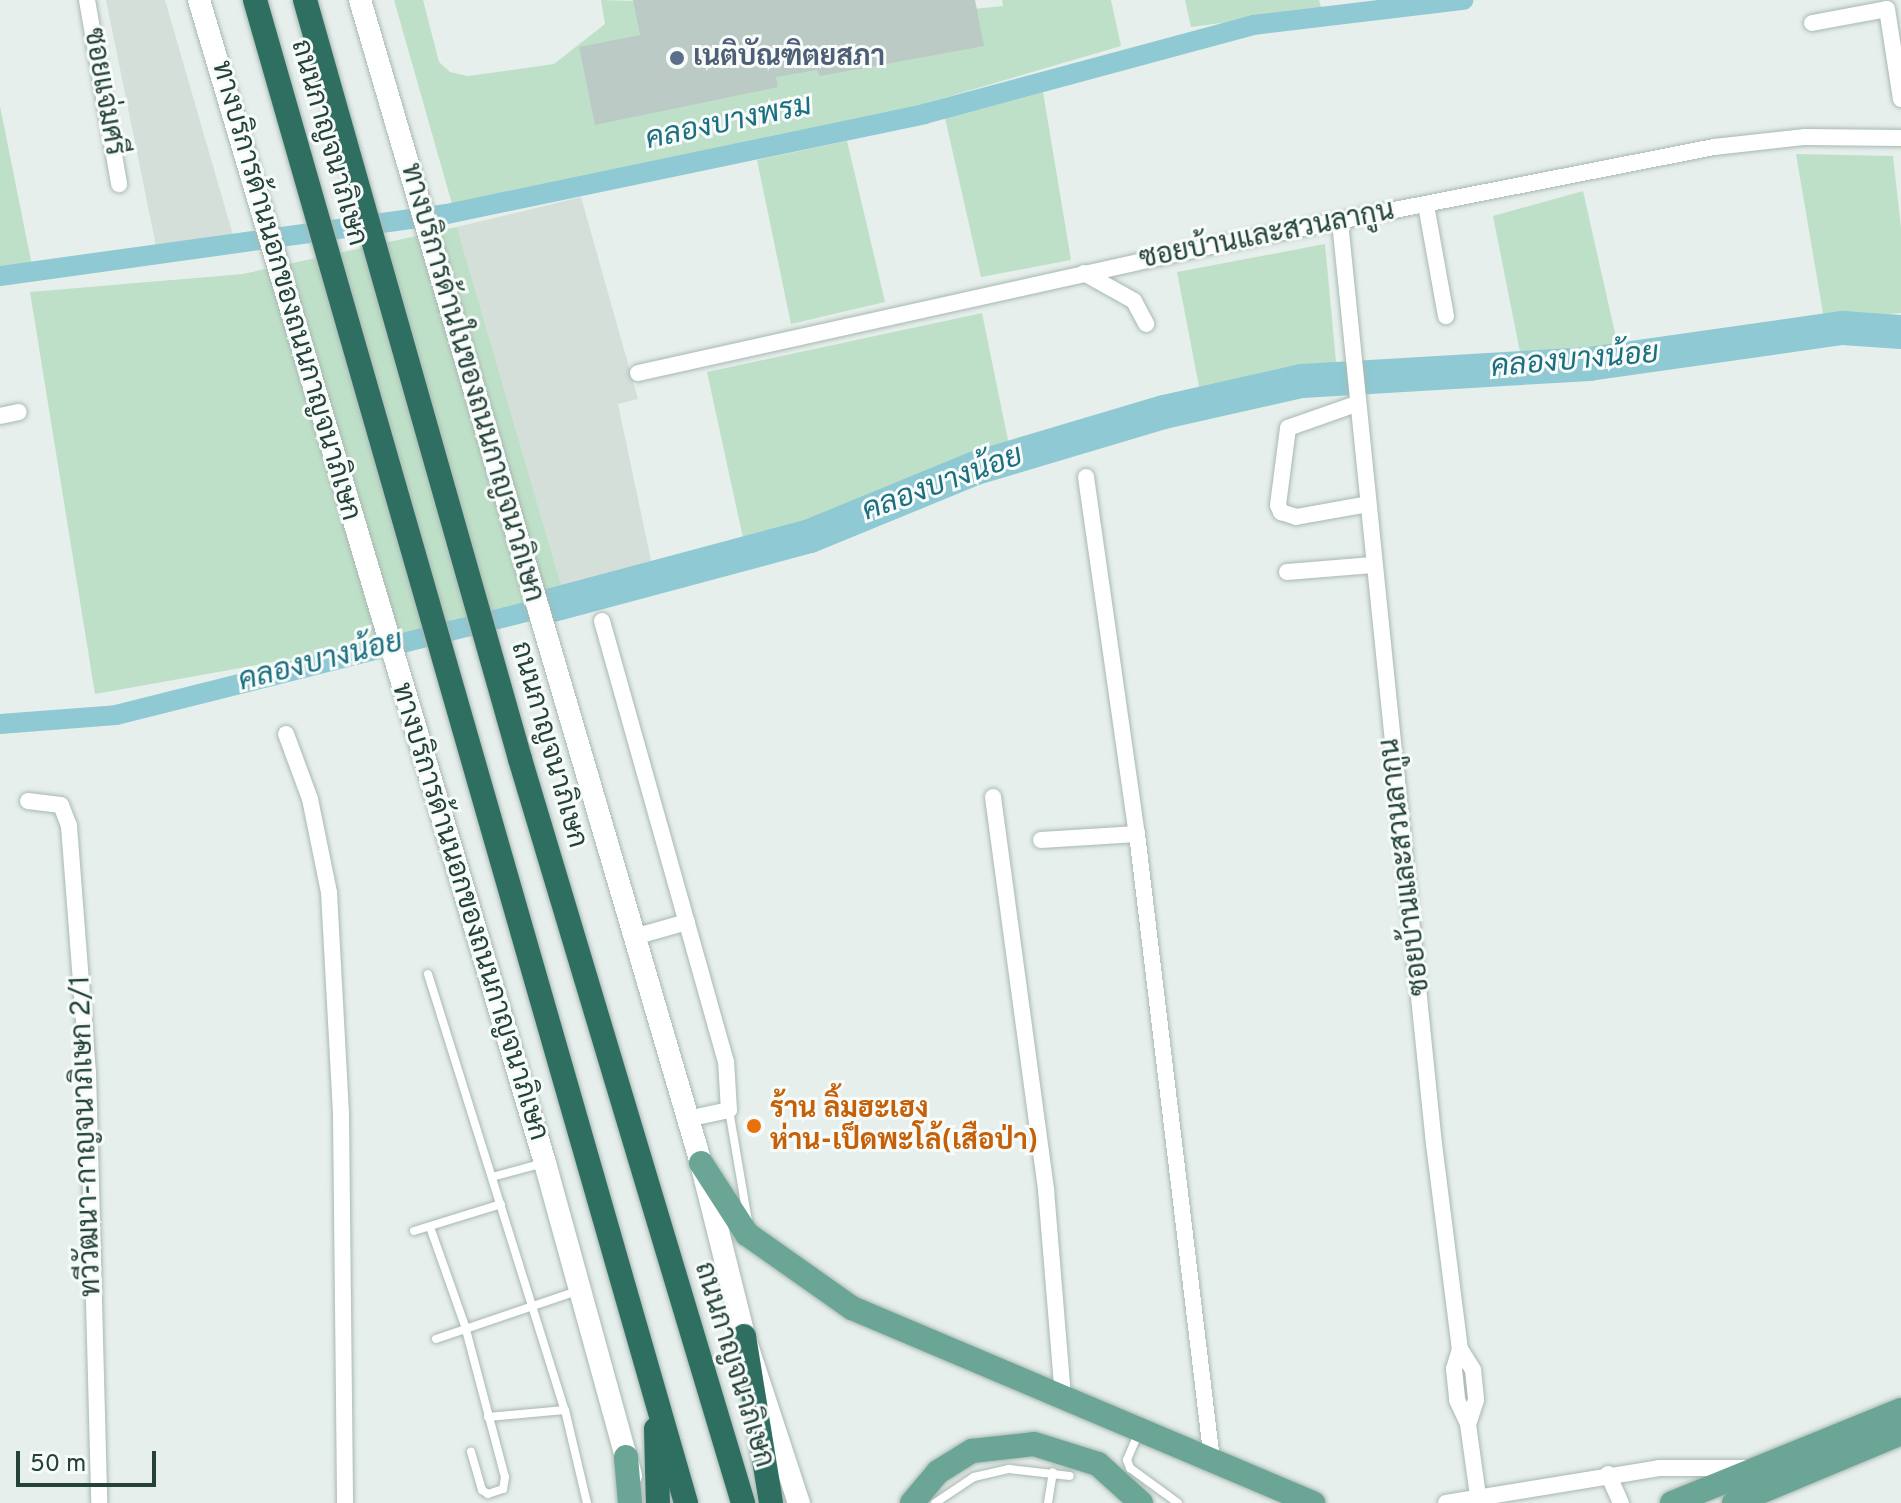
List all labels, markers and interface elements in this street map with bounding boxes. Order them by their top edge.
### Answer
street label: ซอยแจ่มศรี [75,26,131,158]
street label: ถนนกาญจนาภิเษก [283,36,373,250]
place label: เนติบัณฑิตยสภา [693,41,885,75]
marker: เนติบัณฑิตยสภา [668,49,686,67]
street label: ทางบริการด้านนอกของถนนกาญจนาภิเษก [203,57,367,525]
water label: คลองบางพรม [643,89,815,159]
street label: ทางบริการด้านในของถนนกาญจนาภิเษก [392,160,550,606]
street label: ซอยบ้านและสวนลากูน [1137,195,1397,277]
water label: คลองบางน้อย [1490,337,1660,387]
water label: คลองบางน้อย [858,439,1028,531]
water label: คลองบางน้อย [235,625,407,701]
street label: ถนนกาญจนาภิเษก [503,638,593,852]
street label: ทางบริการด้านนอกของถนนกาญจนาภิเษก [383,679,555,1145]
street label: ซอยบ้านและสวนลากูน [1374,737,1438,997]
street label: ทวีวัฒนา-กาญจนาภิเษก 2/1 [65,975,109,1297]
place label: ร้าน ลิ้มฮะเฮง ห่าน-เป็ดพะโล้(เสือป่า) [770,1093,1038,1159]
marker: ร้าน ลิ้มฮะเฮง ห่าน-เป็ดพะโล้(เสือป่า) [745,1117,763,1135]
street label: ถนนกาญจนาภิเษก [686,1258,780,1472]
scale bar [20,1435,160,1485]
text: 50 m [30,1450,86,1480]

